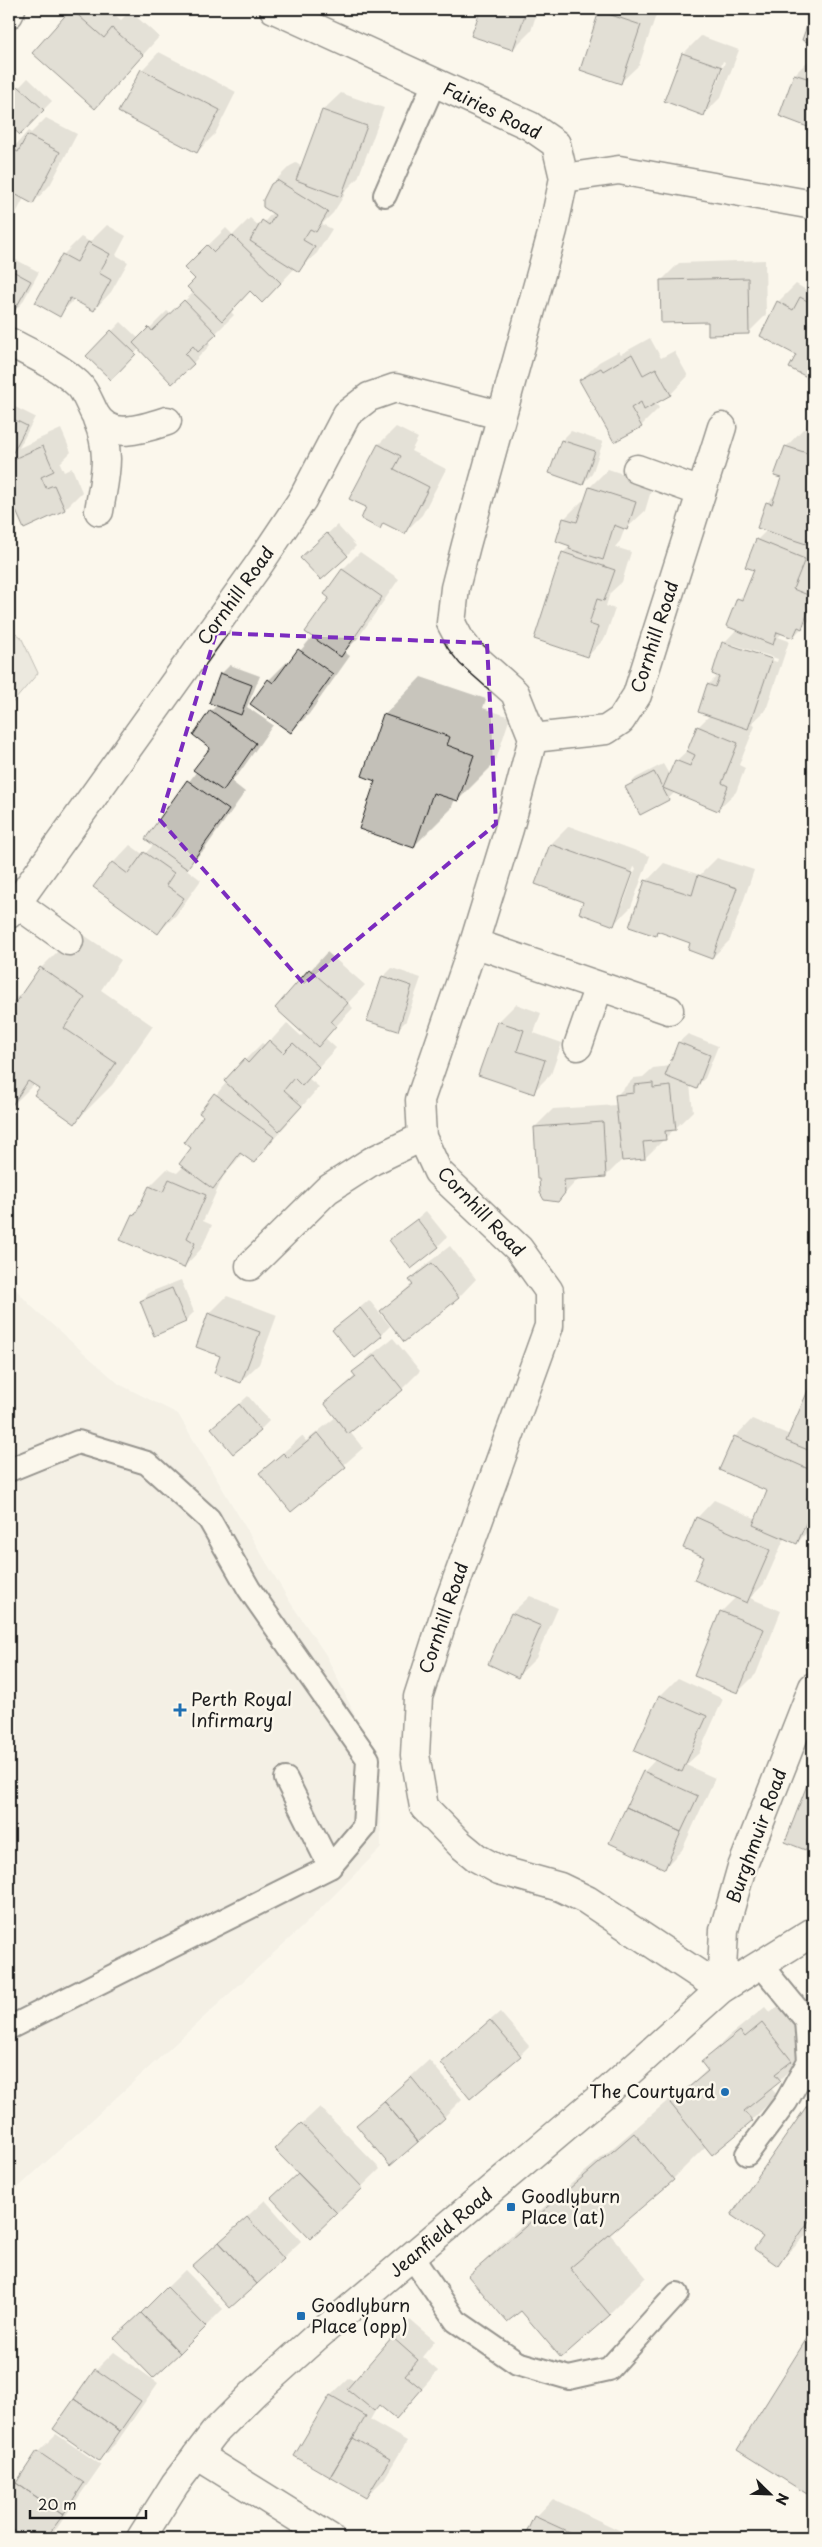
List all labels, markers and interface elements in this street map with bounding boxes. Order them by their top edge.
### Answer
street label: Fairies Road [439,74,546,145]
street label: Cornhill Road [190,540,280,650]
street label: Cornhill Road [623,577,684,696]
street label: Cornhill Road [432,1160,532,1262]
street label: Cornhill Road [411,1558,474,1677]
place label: Perth Royal Infirmary [191,1685,292,1733]
marker: Perth Royal Infirmary [173,1703,187,1717]
street label: Burghmuir Road [719,1764,792,1907]
place label: The Courtyard [589,2077,715,2104]
marker: The Courtyard [719,2086,731,2098]
street label: Jeanfield Road [382,2180,498,2283]
place label: Goodlyburn Place (at) [521,2182,620,2230]
marker: Goodlyburn Place (at) [505,2201,517,2213]
place label: Goodlyburn Place (opp) [311,2291,410,2339]
marker: Goodlyburn Place (opp) [295,2310,307,2322]
north arrow [744,2470,794,2520]
scale bar [30,2487,146,2519]
text: N [771,2490,794,2508]
text: 20 m [38,2492,77,2515]

